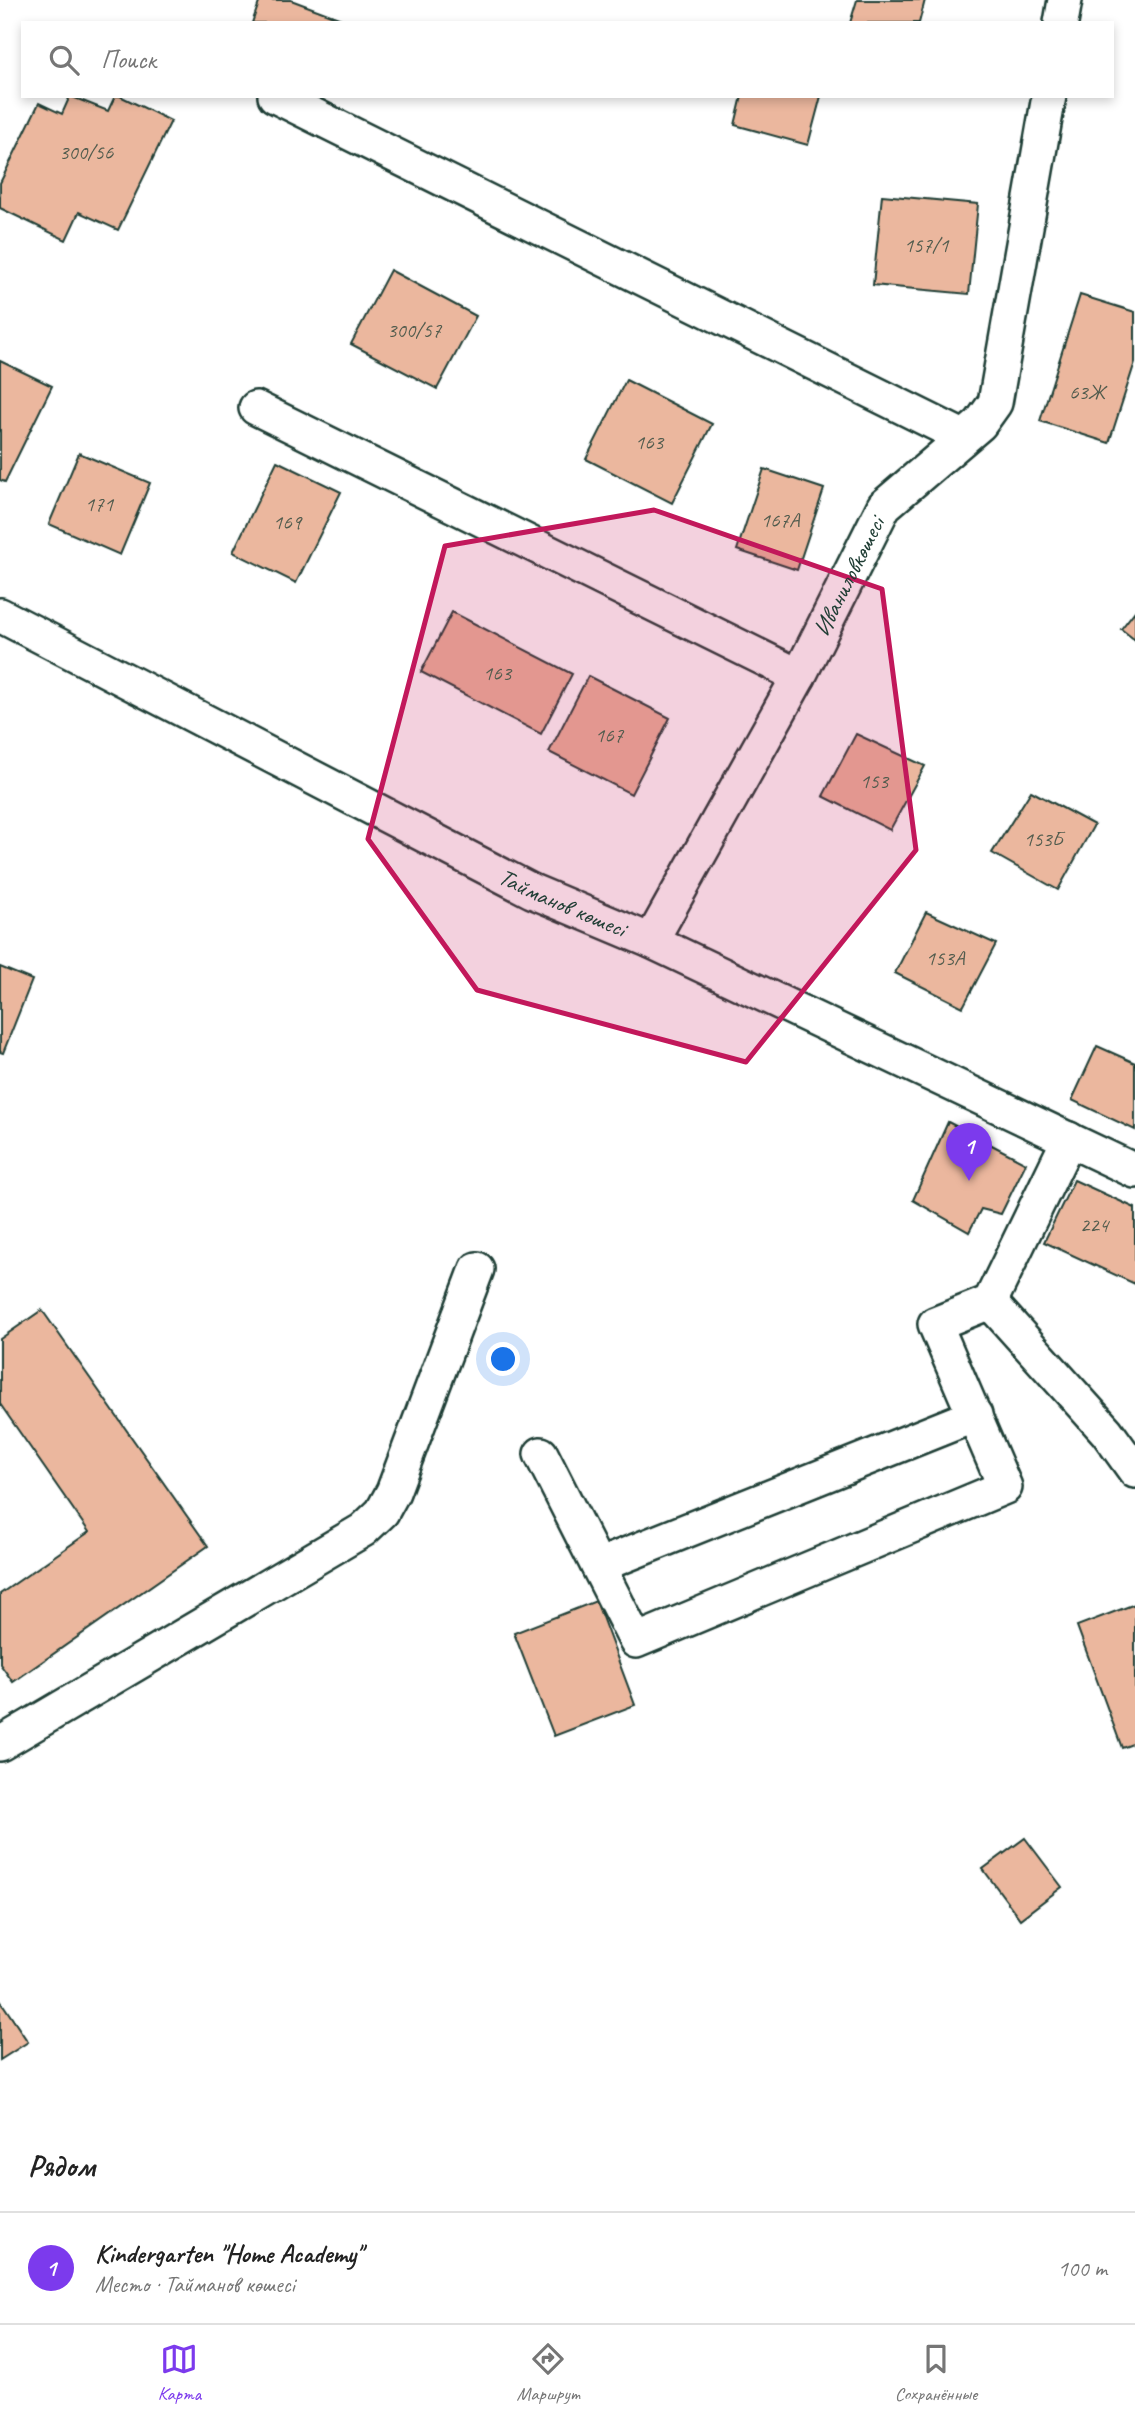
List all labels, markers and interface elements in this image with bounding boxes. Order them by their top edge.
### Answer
search box [21,21,1114,98]
icon: search [45,41,83,79]
text: Поиск [101,43,156,76]
house number: 300/56 [59,139,114,165]
house number: 157/1 [904,232,950,258]
house number: 300/57 [387,317,443,343]
house number: 63Ж [1069,379,1108,405]
house number: 163 [635,429,665,455]
house number: 171 [85,491,115,517]
house number: 167А [761,507,801,533]
house number: 169 [273,509,303,535]
street label: Иваниловкөшесі [806,509,892,641]
house number: 163 [483,660,513,686]
house number: 167 [595,722,625,748]
house number: 153 [860,768,890,794]
house number: 153Б [1023,826,1066,852]
street label: Тайманов көшесі [494,861,633,945]
house number: 153А [926,945,966,971]
pin: 1 [946,1123,992,1181]
house number: 224 [1080,1212,1111,1238]
your location [486,1342,520,1376]
text: Рядом [28,2147,95,2185]
text: Kindergarten "Home Academy" [95,2237,362,2270]
text: 1 [46,2254,56,2283]
text: 100 m [1058,2254,1107,2283]
text: Место · Тайманов көшесі [95,2270,295,2299]
tab: Карта [158,2340,201,2406]
tab: Маршрут [517,2340,579,2406]
tab: Сохранённые [895,2340,977,2406]

